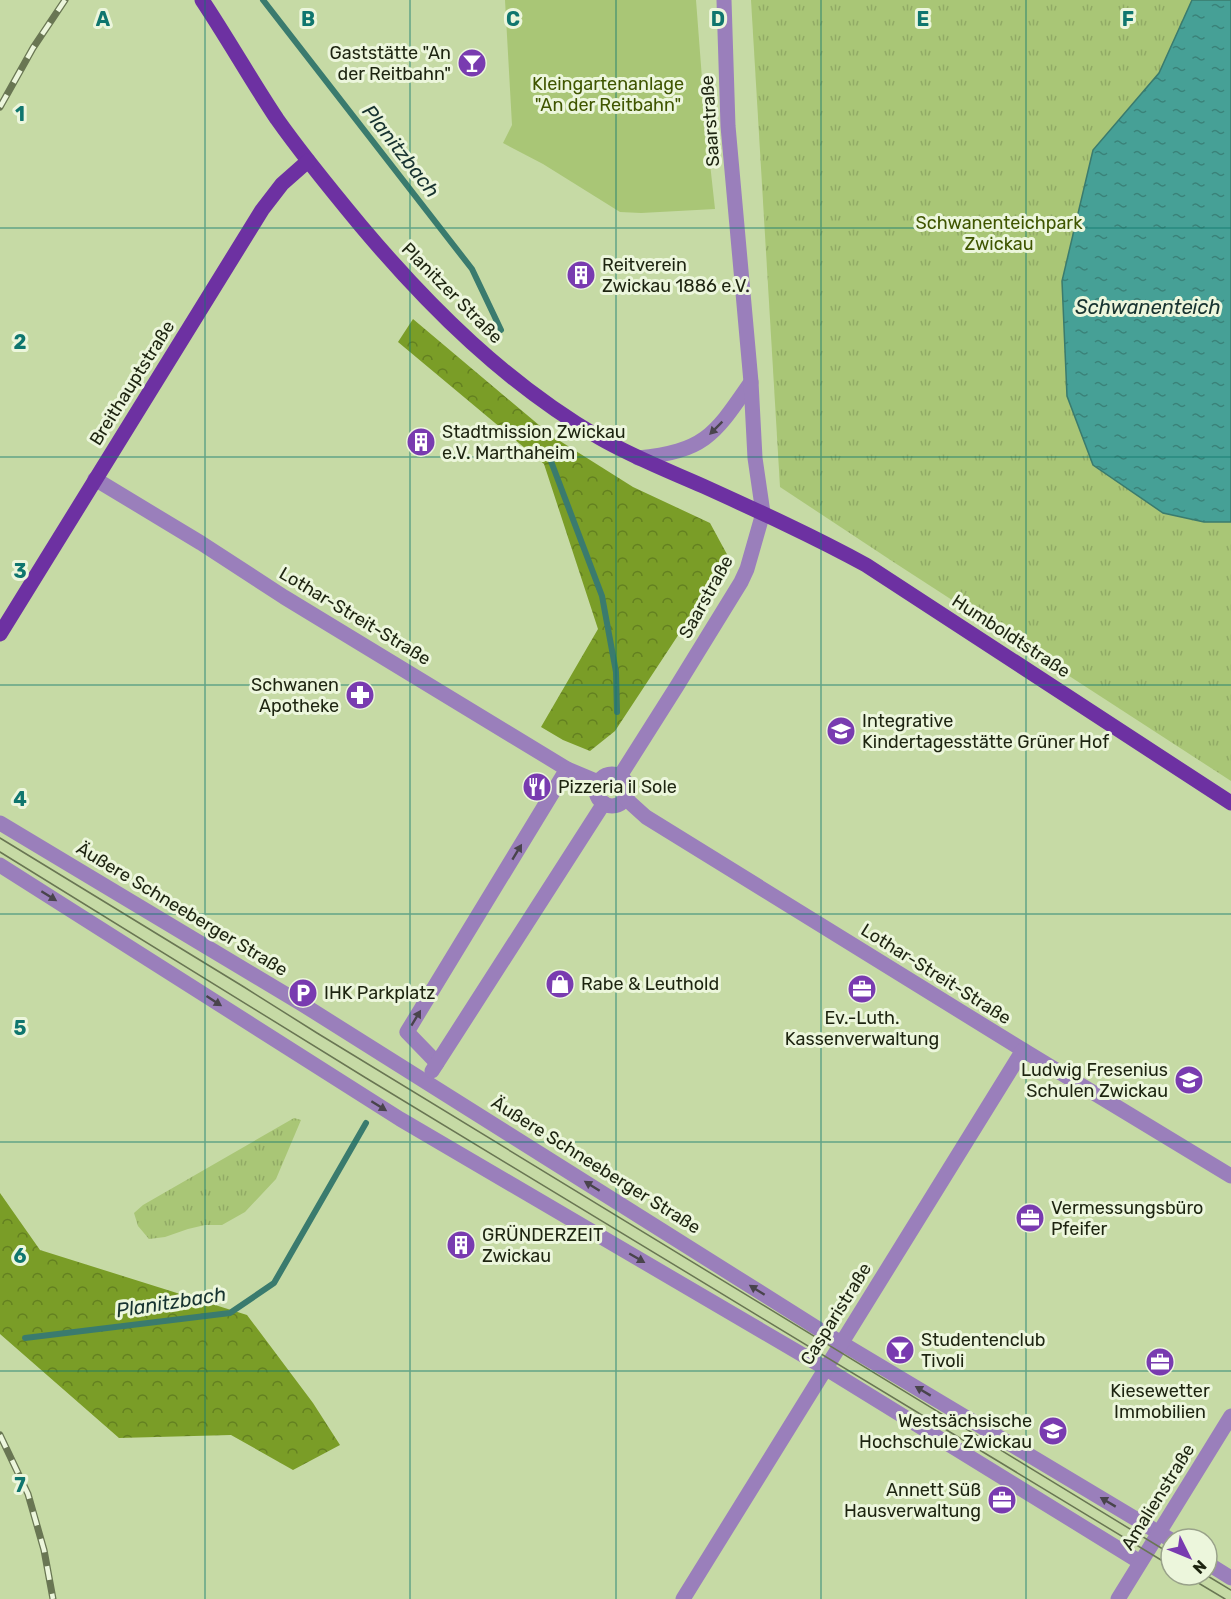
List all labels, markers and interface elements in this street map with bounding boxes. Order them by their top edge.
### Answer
text: A [96,7,111,31]
text: B [301,7,315,31]
text: C [506,7,520,31]
text: D [711,7,725,31]
text: E [917,7,929,31]
text: F [1122,7,1134,31]
place label: Gaststätte "An der Reitbahn" [329,42,451,85]
bar icon: Gaststätte "An der Reitbahn" [456,47,488,79]
park label: Kleingartenanlage "An der Reitbahn" [532,73,684,116]
street label: Saarstraße [696,75,724,167]
water label: Planitzbach [357,100,445,202]
text: 1 [15,102,25,126]
park label: Schwanenteichpark Zwickau [916,212,1083,255]
street label: Planitzer Straße [397,238,507,348]
place label: Reitverein Zwickau 1886 e.V. [602,254,750,297]
building icon: Reitverein Zwickau 1886 e.V. [565,259,597,291]
water label: Schwanenteich [1075,295,1221,319]
street label: Breithauptstraße [85,317,179,449]
text: 2 [14,330,27,354]
place label: Stadtmission Zwickau e.V. Marthaheim [442,421,626,464]
one-way arrow [710,421,724,435]
building icon: Stadtmission Zwickau e.V. Marthaheim [405,426,437,458]
street label: Saarstraße [674,552,738,642]
text: 3 [13,559,27,583]
street label: Lothar-Streit-Straße [275,562,435,670]
street label: Humboldtstraße [948,590,1074,682]
place label: Schwanen Apotheke [251,674,339,717]
pharmacy icon: Schwanen Apotheke [344,679,376,711]
place label: Integrative Kindertagesstätte Grüner Hof [862,710,1109,753]
school or university icon: Integrative Kindertagesstätte Grüner Hof [825,715,857,747]
restaurant icon: Pizzeria il Sole [521,771,553,803]
place label: Pizzeria il Sole [558,776,677,798]
text: 4 [13,787,27,811]
street label: Äußere Schneeberger Straße [72,837,292,981]
one-way arrow [511,844,522,860]
one-way arrow [41,891,57,902]
street label: Lothar-Streit-Straße [857,919,1015,1029]
shop icon: Rabe & Leuthold [544,968,576,1000]
place label: Rabe & Leuthold [581,973,719,995]
office icon: Ev.-Luth. Kassenverwaltung [846,973,878,1005]
parking icon: IHK Parkplatz [287,977,319,1009]
place label: IHK Parkplatz [324,982,435,1004]
one-way arrow [206,995,222,1006]
place label: Ev.-Luth. Kassenverwaltung [785,1007,939,1050]
one-way arrow [410,1010,421,1026]
text: 5 [14,1016,27,1040]
place label: Ludwig Fresenius Schulen Zwickau [1021,1059,1168,1102]
school or university icon: Ludwig Fresenius Schulen Zwickau [1173,1064,1205,1096]
street label: Äußere Schneeberger Straße [487,1091,705,1239]
one-way arrow [370,1100,387,1111]
one-way arrow [584,1180,600,1191]
place label: Vermessungsbüro Pfeifer [1051,1197,1203,1240]
office icon: Vermessungsbüro Pfeifer [1014,1202,1046,1234]
place label: GRÜNDERZEIT Zwickau [482,1224,603,1267]
building icon: GRÜNDERZEIT Zwickau [445,1229,477,1261]
text: 6 [13,1244,27,1268]
one-way arrow [629,1252,645,1263]
street label: Casparistraße [796,1259,876,1369]
water label: Planitzbach [114,1281,228,1323]
one-way arrow [749,1284,765,1295]
place label: Studentenclub Tivoli [921,1329,1046,1372]
bar icon: Studentenclub Tivoli [884,1334,916,1366]
office icon: Kiesewetter Immobilien [1144,1346,1176,1378]
place label: Kiesewetter Immobilien [1110,1380,1210,1423]
one-way arrow [915,1386,931,1397]
place label: Westsächsische Hochschule Zwickau [859,1410,1032,1453]
school or university icon: Westsächsische Hochschule Zwickau [1037,1415,1069,1447]
street label: Amalienstraße [1117,1440,1199,1554]
text: 7 [14,1473,26,1497]
place label: Annett Süß Hausverwaltung [844,1479,981,1522]
office icon: Annett Süß Hausverwaltung [986,1484,1018,1516]
one-way arrow [1100,1497,1116,1508]
north arrow [1159,1527,1219,1587]
text: N [1189,1556,1210,1578]

